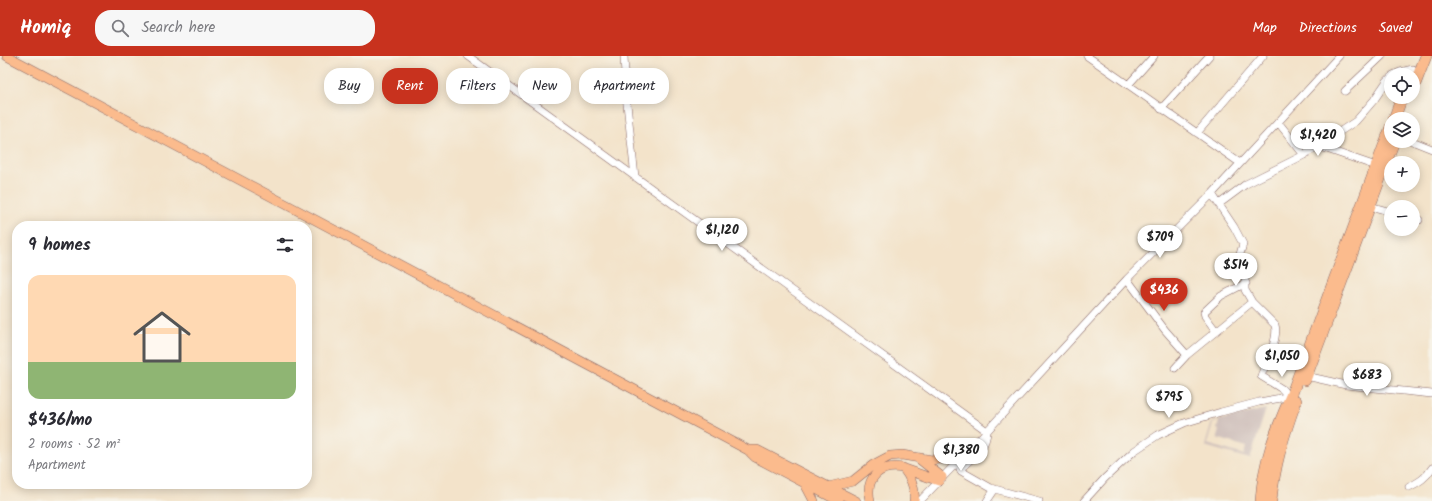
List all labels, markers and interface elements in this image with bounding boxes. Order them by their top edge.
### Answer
search box [95,10,375,46]
text: Homiq [20,13,71,43]
text: Search here [141,16,215,40]
icon: search [109,17,131,39]
text: Map [1252,17,1277,39]
text: Directions [1299,17,1357,39]
text: Saved [1379,17,1412,39]
chip: Buy [324,68,374,104]
chip: Rent [382,68,438,104]
chip: Filters [446,68,510,104]
chip: New [518,68,571,104]
chip: Apartment [579,68,669,104]
map controls [1384,68,1420,236]
button: locate [1384,68,1420,104]
button: layers [1384,112,1420,148]
pin: $1,420 [1285,123,1351,157]
text: $1,420 [1300,125,1336,146]
button: + [1384,156,1420,192]
button: − [1384,200,1420,236]
pin: $1,120 [689,218,755,252]
text: $1,120 [705,220,739,241]
pin: $709 [1136,225,1184,259]
text: $709 [1146,227,1174,248]
text: 9 homes [28,232,91,259]
icon: filters [274,234,296,256]
pin: $514 [1212,253,1260,287]
text: $514 [1223,255,1249,276]
pin: $436 [1140,278,1188,312]
text: $436 [1150,280,1178,301]
icon: home [126,301,198,373]
pin: $1,050 [1249,344,1315,378]
text: $1,050 [1265,346,1299,367]
pin: $683 [1343,363,1391,397]
text: $683 [1352,365,1382,386]
pin: $795 [1145,385,1193,419]
text: $795 [1156,387,1183,408]
text: $436/mo [28,407,92,434]
text: 2 rooms · 52 m² [28,434,120,455]
pin: $1,380 [928,438,994,472]
text: $1,380 [943,440,979,461]
text: Apartment [28,455,86,476]

